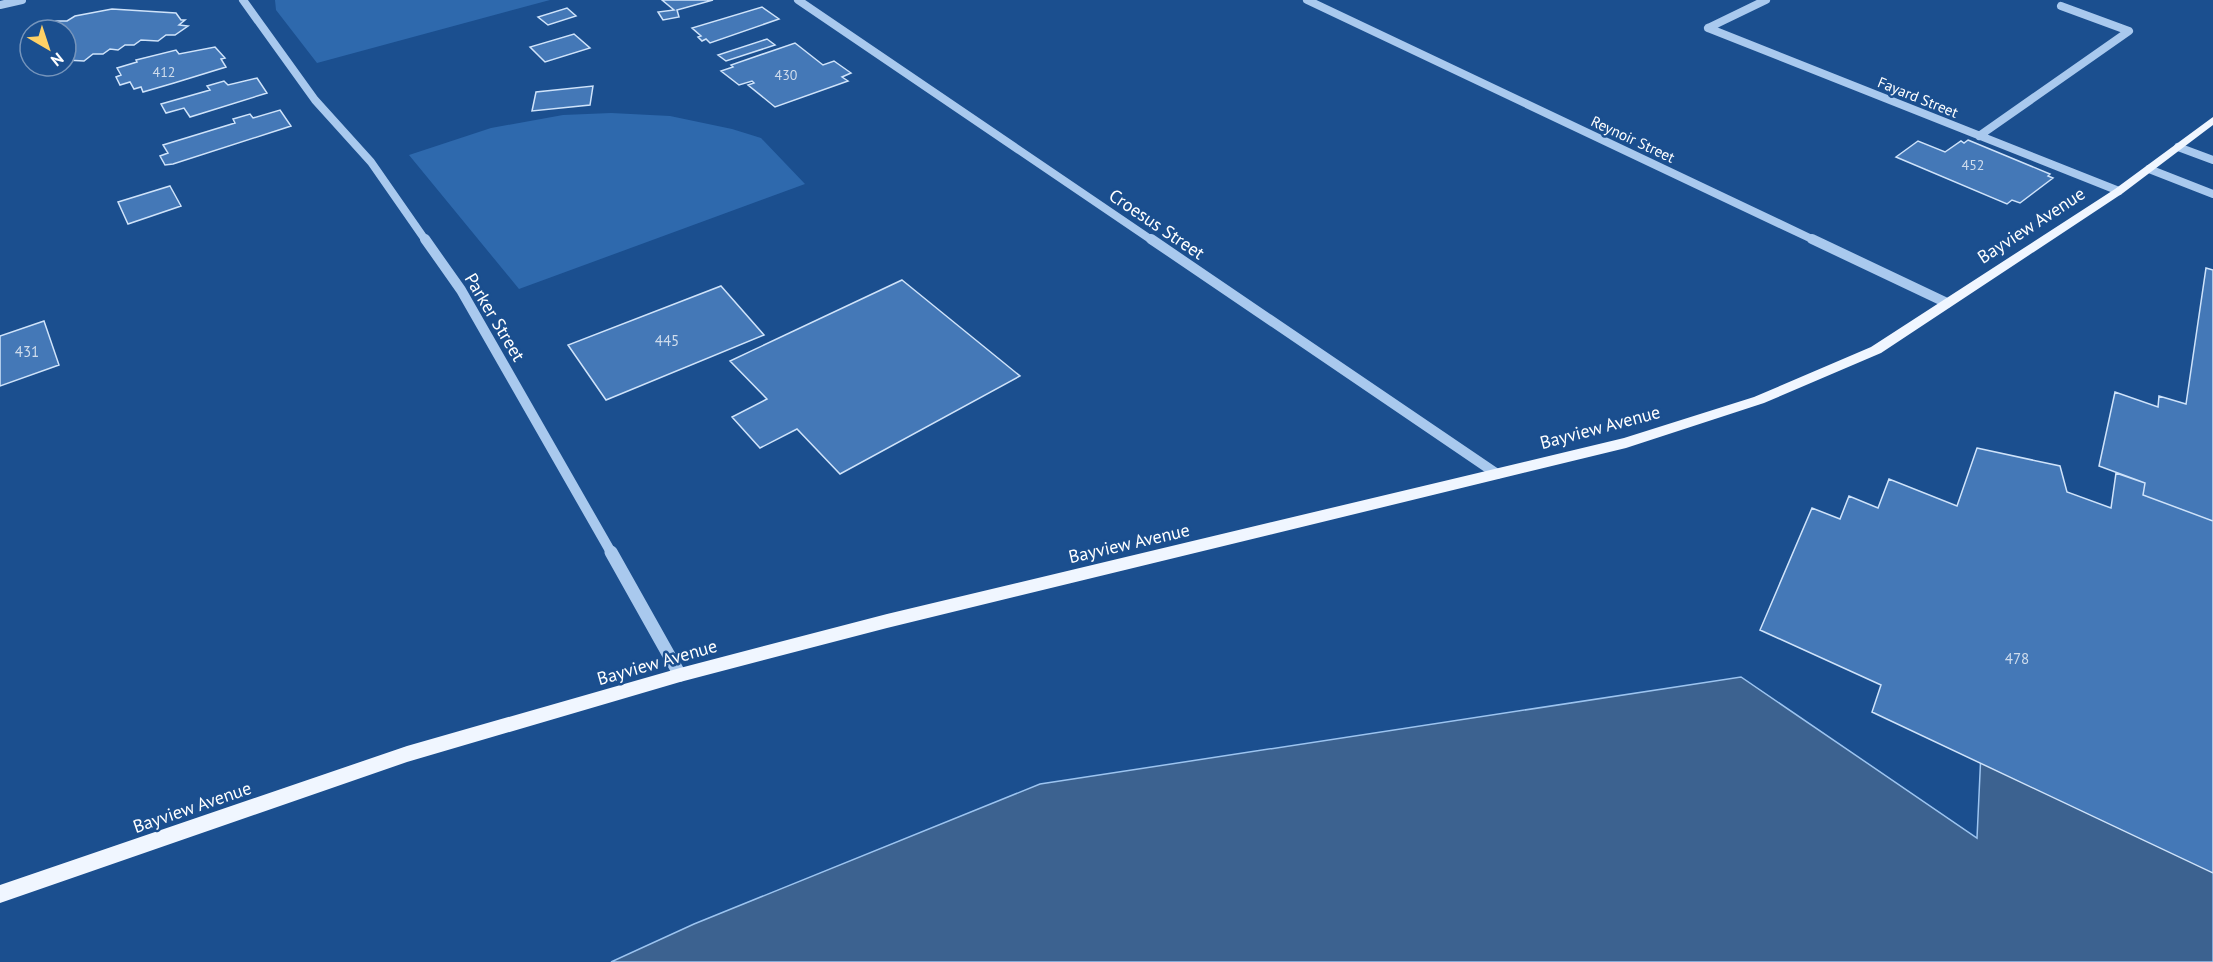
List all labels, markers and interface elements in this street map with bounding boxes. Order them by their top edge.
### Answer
north arrow [18,18,78,78]
text: N [47,49,68,71]
house number: 412 [153,63,175,81]
house number: 430 [775,66,798,84]
street label: Fayard Street [1875,72,1961,122]
street label: Reynoir Street [1588,111,1678,167]
house number: 452 [1962,156,1984,174]
street label: Bayview Avenue [1973,182,2089,268]
street label: Croesus Street [1105,184,1209,264]
street label: Parker Street [460,269,530,365]
house number: 445 [655,331,679,350]
house number: 431 [15,342,39,361]
street label: Bayview Avenue [1537,400,1663,454]
street label: Bayview Avenue [1066,518,1192,568]
street label: Bayview Avenue [594,634,720,690]
house number: 478 [2005,649,2029,668]
street label: Bayview Avenue [130,776,254,838]

